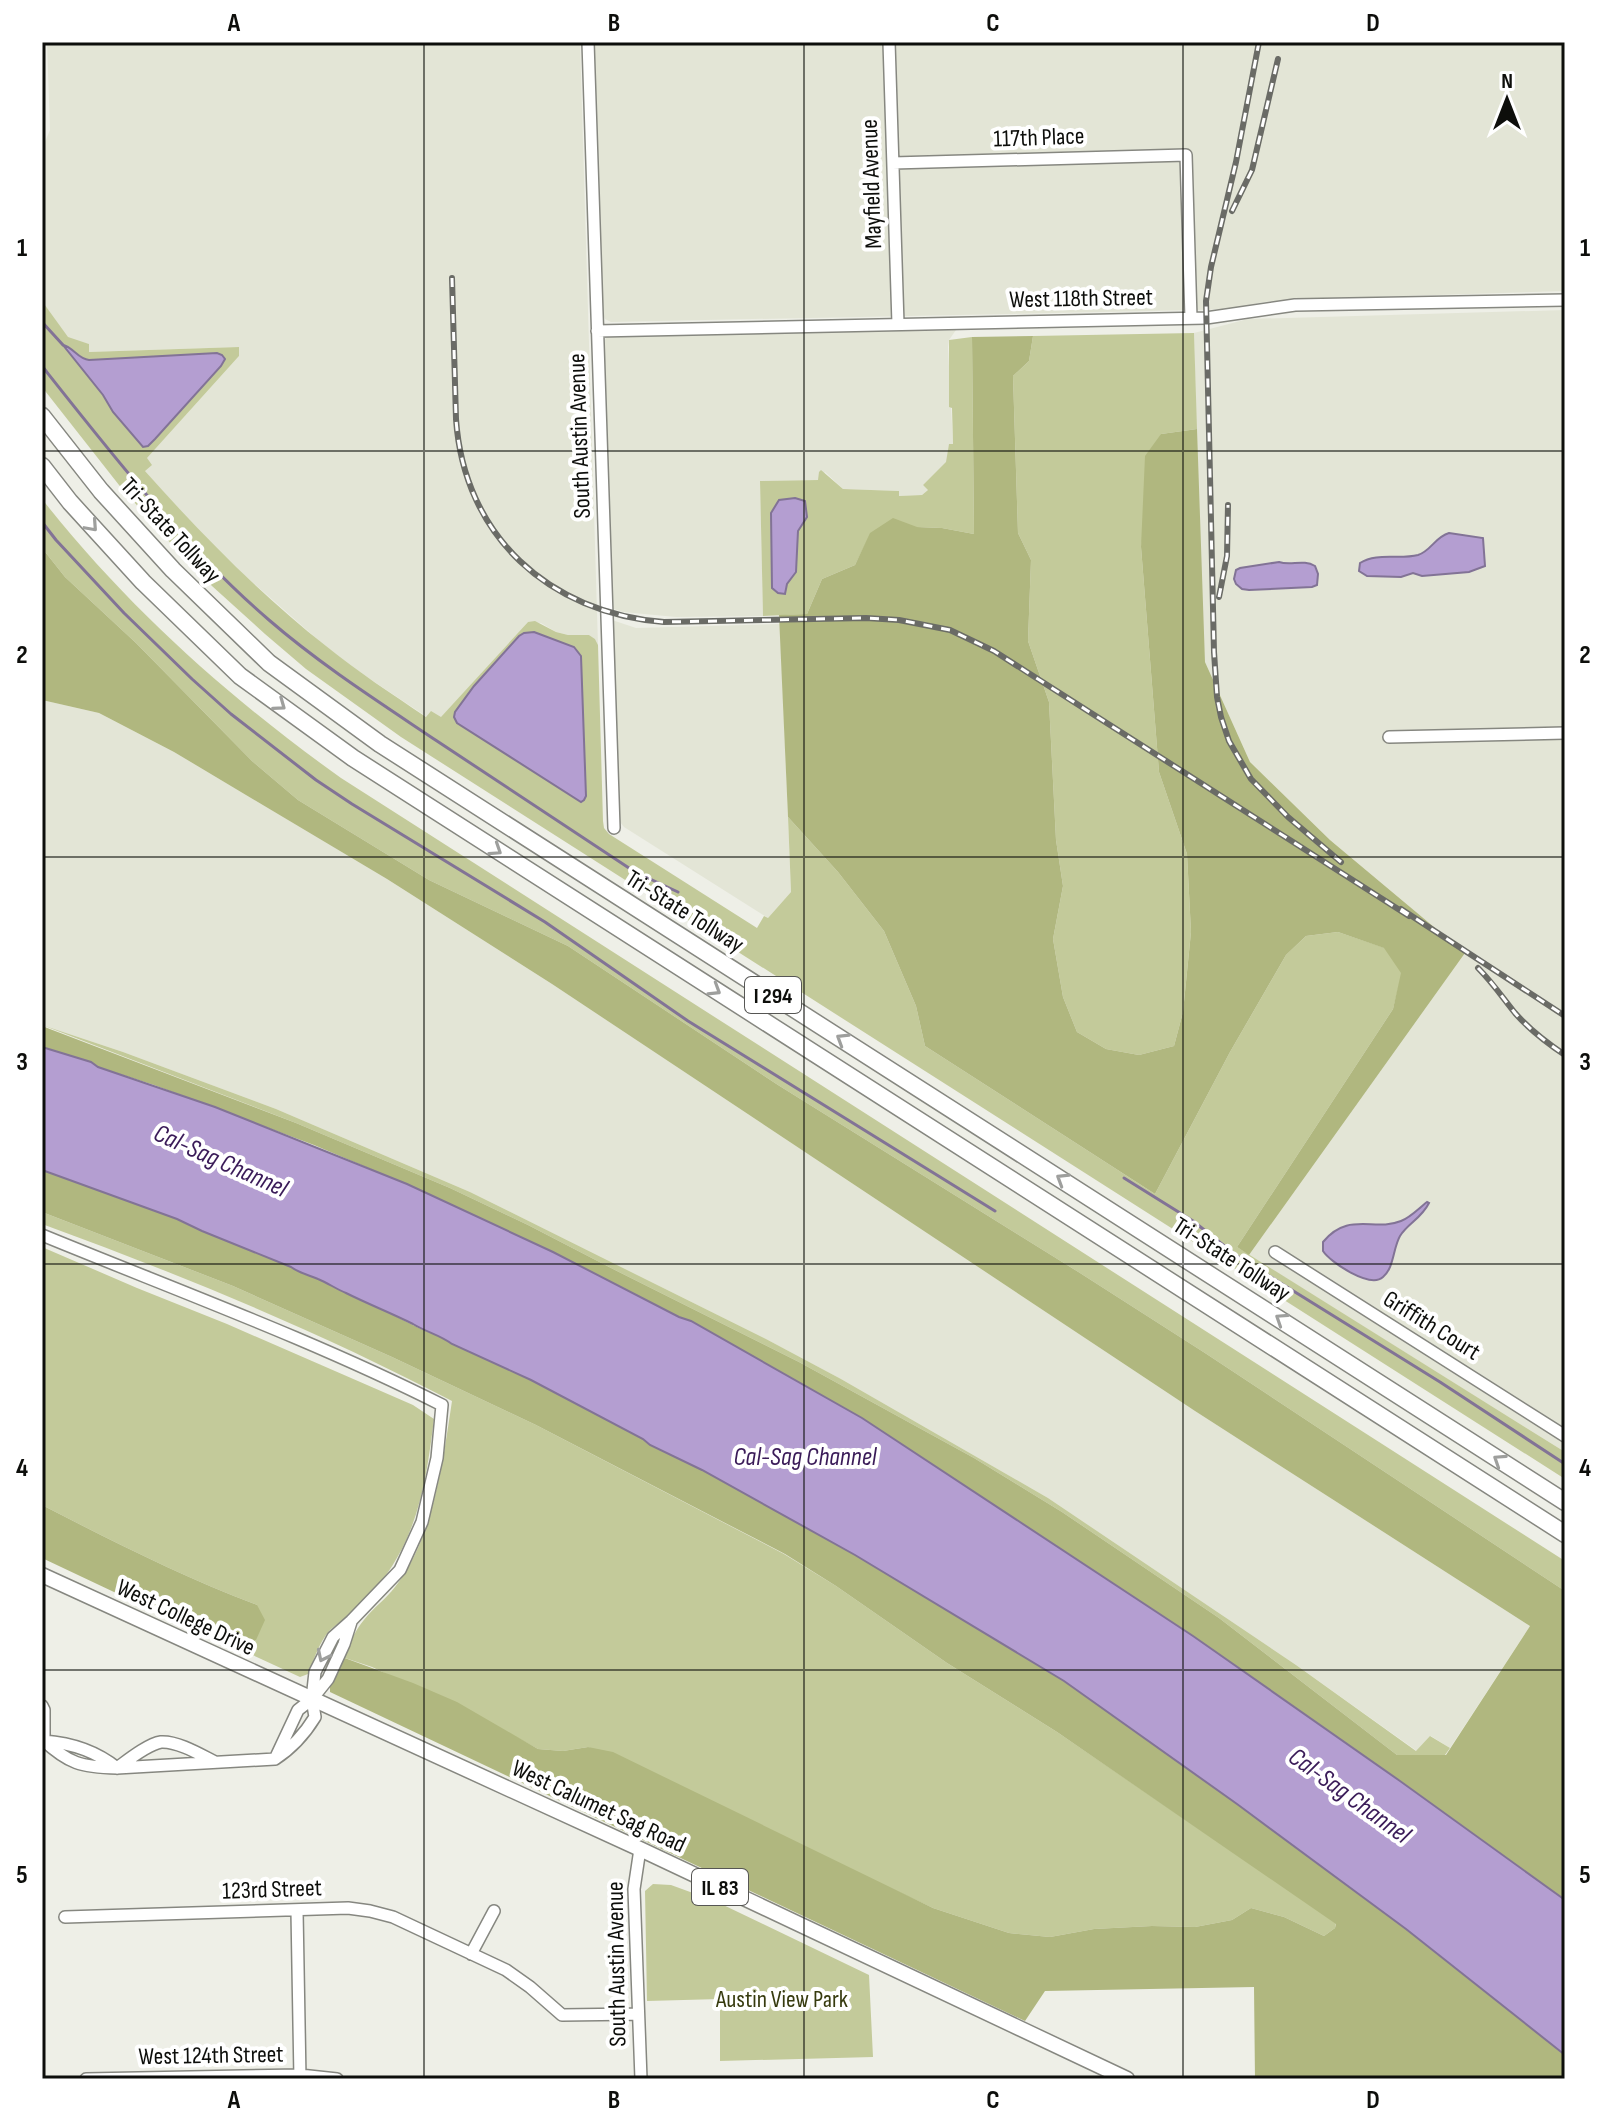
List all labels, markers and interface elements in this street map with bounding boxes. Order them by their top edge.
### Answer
text: A [227,8,241,39]
text: B [608,8,620,39]
text: C [986,8,1000,39]
text: D [1366,8,1380,39]
north arrow [1467,60,1547,140]
text: N [1501,68,1513,95]
street label: Mayfield Avenue [855,119,888,249]
street label: 117th Place [993,121,1085,154]
text: 1 [17,233,27,264]
text: 1 [1580,233,1590,264]
street label: West 118th Street [1009,283,1153,314]
street label: South Austin Avenue [562,353,597,519]
street label: Tri-State Tollway [114,472,227,589]
one-way arrow [83,517,98,531]
text: 2 [16,640,28,671]
text: 2 [1579,640,1591,671]
one-way arrow [271,695,285,710]
one-way arrow [487,840,501,855]
street label: Tri-State Tollway [620,864,749,959]
road number: I 294 [745,977,801,1013]
one-way arrow [706,980,721,995]
one-way arrow [837,1034,851,1049]
text: 3 [16,1047,28,1078]
text: 3 [1579,1047,1591,1078]
water label: Cal-Sag Channel [149,1118,293,1205]
one-way arrow [1056,1173,1071,1188]
street label: Tri-State Tollway [1168,1211,1296,1308]
street label: Griffith Court [1378,1284,1486,1367]
one-way arrow [1275,1314,1290,1329]
water label: Cal-Sag Channel [733,1442,878,1473]
text: 4 [16,1453,28,1484]
text: 4 [1579,1453,1591,1484]
one-way arrow [1494,1454,1508,1469]
street label: West College Drive [112,1573,260,1662]
one-way arrow [317,1647,333,1662]
water label: Cal-Sag Channel [1282,1742,1417,1852]
street label: West Calumet Sag Road [507,1753,690,1859]
text: 5 [16,1860,28,1891]
text: 5 [1579,1860,1591,1891]
road number: IL 83 [692,1869,748,1905]
street label: 123rd Street [222,1873,322,1906]
street label: South Austin Avenue [601,1881,632,2047]
park label: Austin View Park [715,1985,848,2014]
street label: West 124th Street [138,2040,284,2071]
text: A [227,2085,241,2116]
text: B [608,2085,620,2116]
text: C [986,2085,1000,2116]
text: D [1366,2085,1380,2116]

